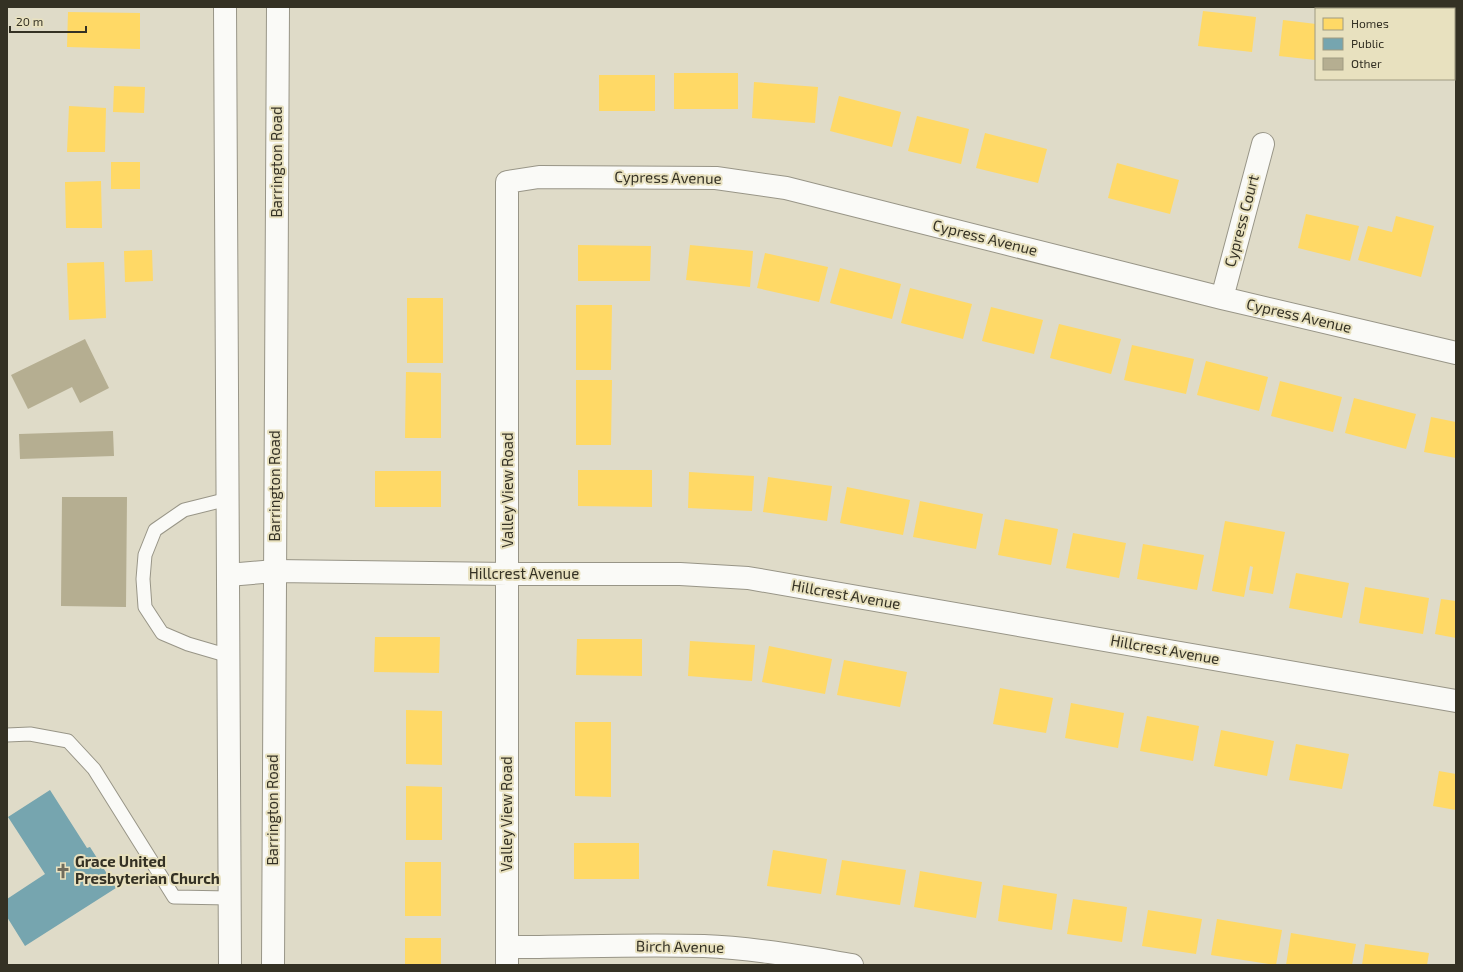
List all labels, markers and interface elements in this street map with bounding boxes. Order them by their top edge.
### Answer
scale bar [10,8,86,34]
legend [1315,8,1455,80]
text: 20 m [16,14,43,28]
text: Homes [1351,16,1389,30]
text: Public [1351,36,1384,50]
text: Other [1351,56,1382,70]
street label: Barrington Road [267,106,285,218]
street label: Cypress Avenue [614,167,722,187]
street label: Cypress Court [1220,172,1262,269]
street label: Cypress Avenue [931,215,1040,259]
street label: Cypress Avenue [1245,294,1354,336]
street label: Barrington Road [265,430,283,542]
street label: Valley View Road [498,432,516,548]
street label: Hillcrest Avenue [469,564,579,582]
street label: Hillcrest Avenue [790,576,902,612]
street label: Hillcrest Avenue [1109,631,1221,667]
street label: Barrington Road [263,754,281,866]
street label: Valley View Road [497,756,515,872]
place label: Grace United Presbyterian Church [75,852,220,888]
church icon: Grace United Presbyterian Church [54,862,72,880]
street label: Birch Avenue [636,936,724,956]

